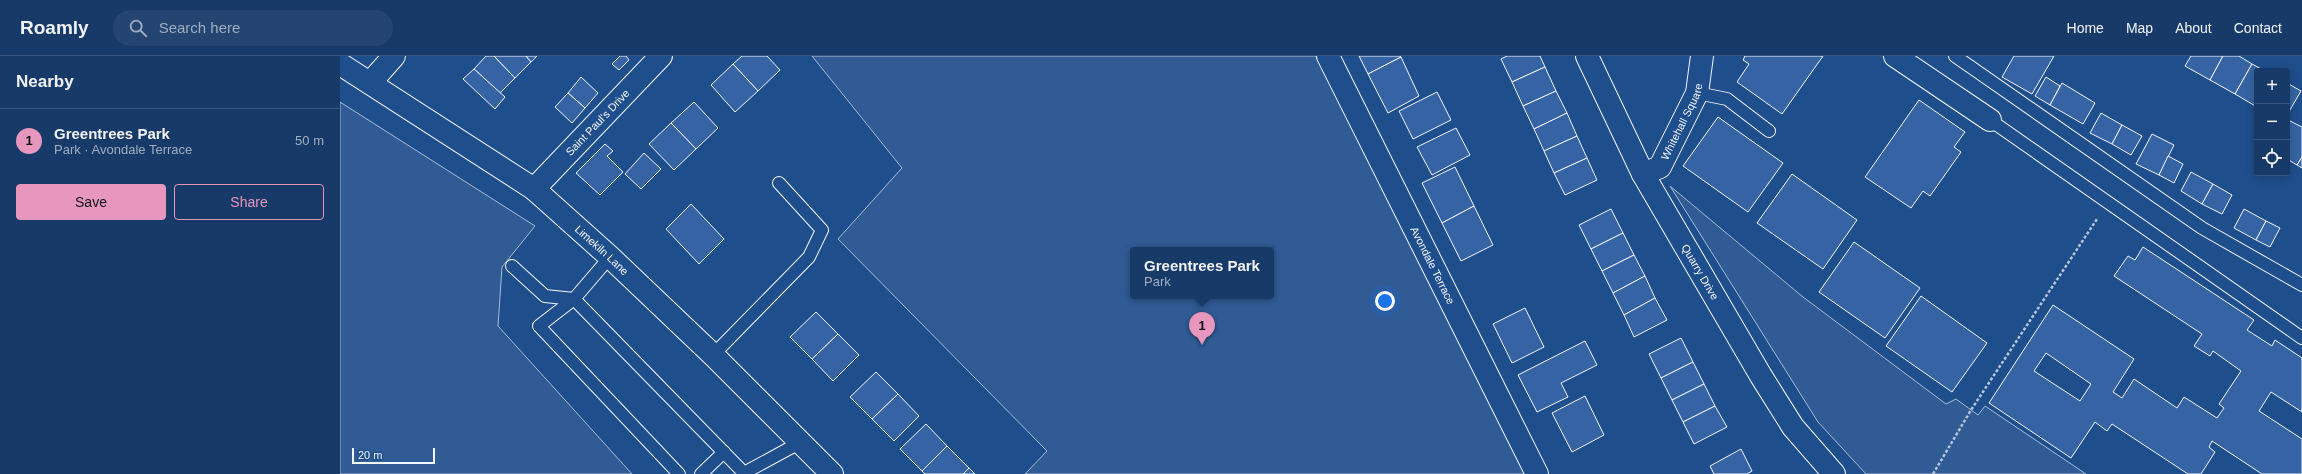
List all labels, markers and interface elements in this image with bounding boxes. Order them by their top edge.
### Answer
search box [113,10,393,46]
text: Roamly [20,17,89,38]
icon: search [127,17,149,39]
text: Search here [159,19,240,36]
text: Home [2067,20,2104,36]
text: Map [2126,20,2153,36]
text: About [2175,20,2212,36]
text: Contact [2234,20,2282,36]
map controls [2254,68,2290,176]
button: + [2254,68,2290,104]
text: Nearby [16,72,74,91]
street label: Whitehall Square [1659,82,1704,162]
street label: Saint Paul's Drive [563,87,632,158]
button: − [2254,104,2290,140]
text: Greentrees Park [54,125,170,142]
text: 1 [25,133,33,148]
text: 50 m [295,133,324,148]
button: locate [2254,140,2290,176]
text: Park · Avondale Terrace [54,142,192,157]
button: Save [16,184,166,220]
button: Share [174,184,324,220]
street label: Limekiln Lane [573,223,631,277]
street label: Avondale Terrace [1408,224,1457,306]
street label: Quarry Drive [1679,242,1721,302]
popup [1130,247,1274,299]
text: Greentrees Park [1144,257,1260,274]
text: Park [1144,274,1171,289]
your location [1375,291,1395,311]
pin: 1 [1189,312,1215,345]
scale bar [352,446,435,465]
text: 20 m [358,449,382,461]

